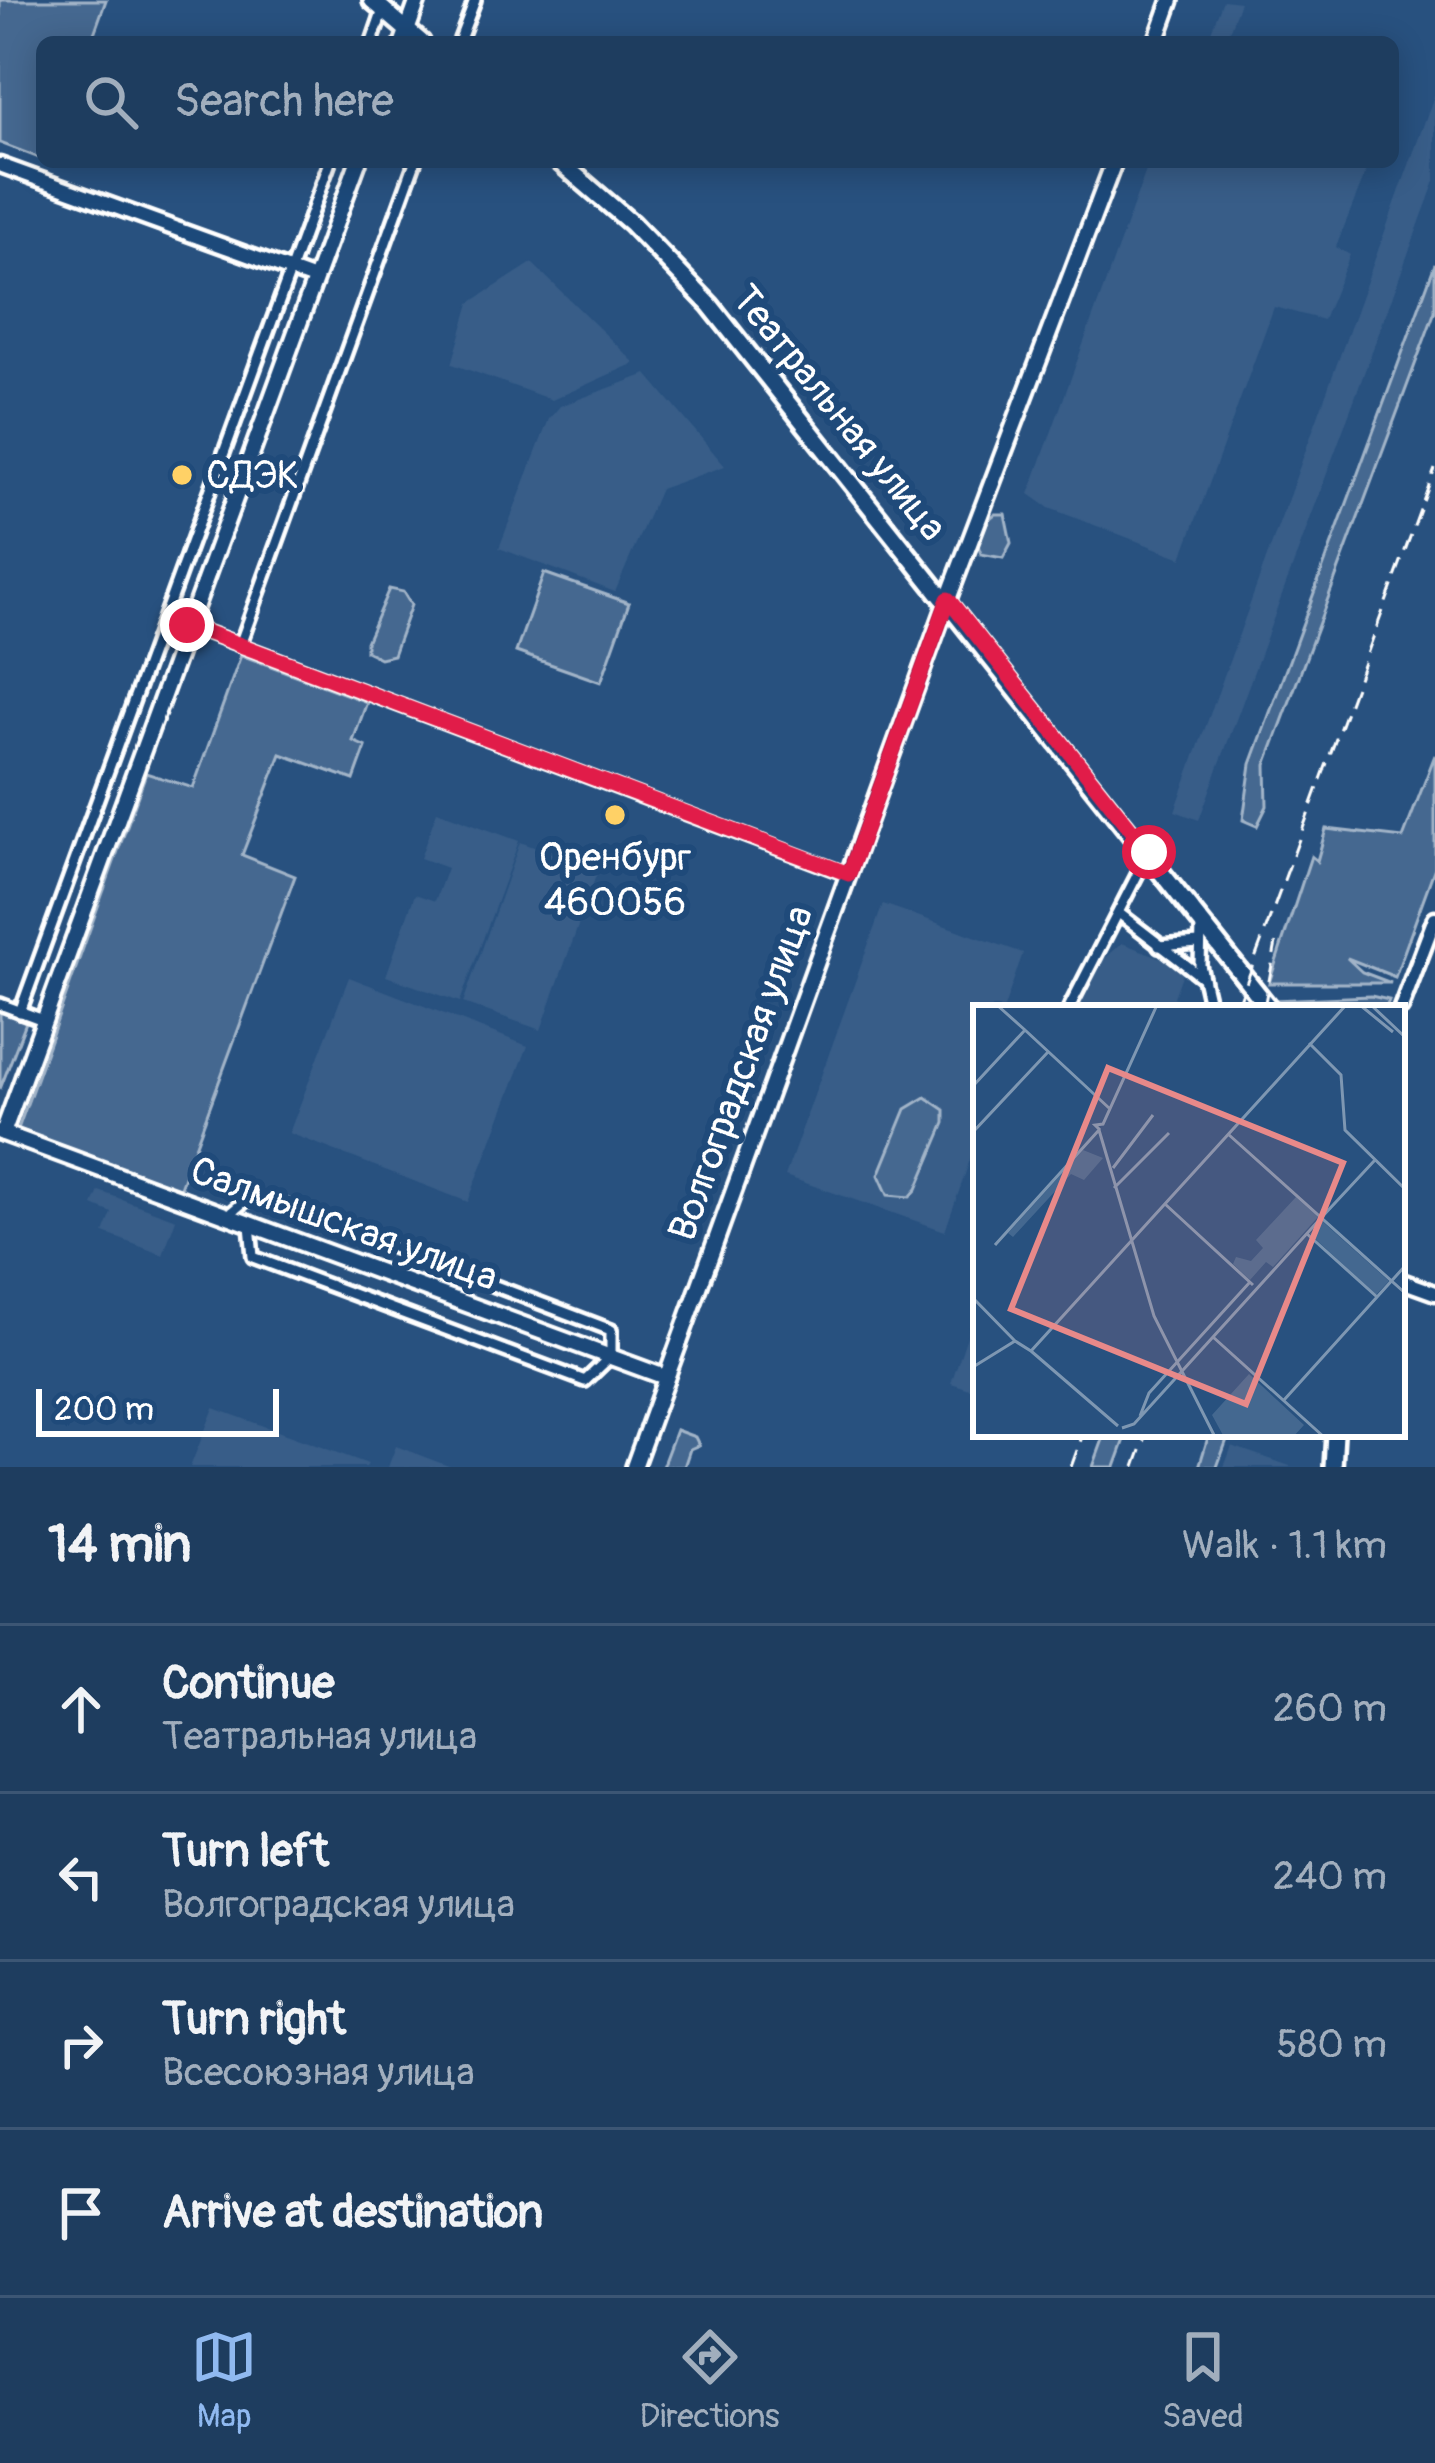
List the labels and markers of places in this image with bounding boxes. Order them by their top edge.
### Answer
place label: СДЭК [206,451,299,500]
marker: СДЭК [169,462,195,488]
marker: Оренбург 460056 [602,802,628,828]
place label: Оренбург 460056 [539,833,691,927]

